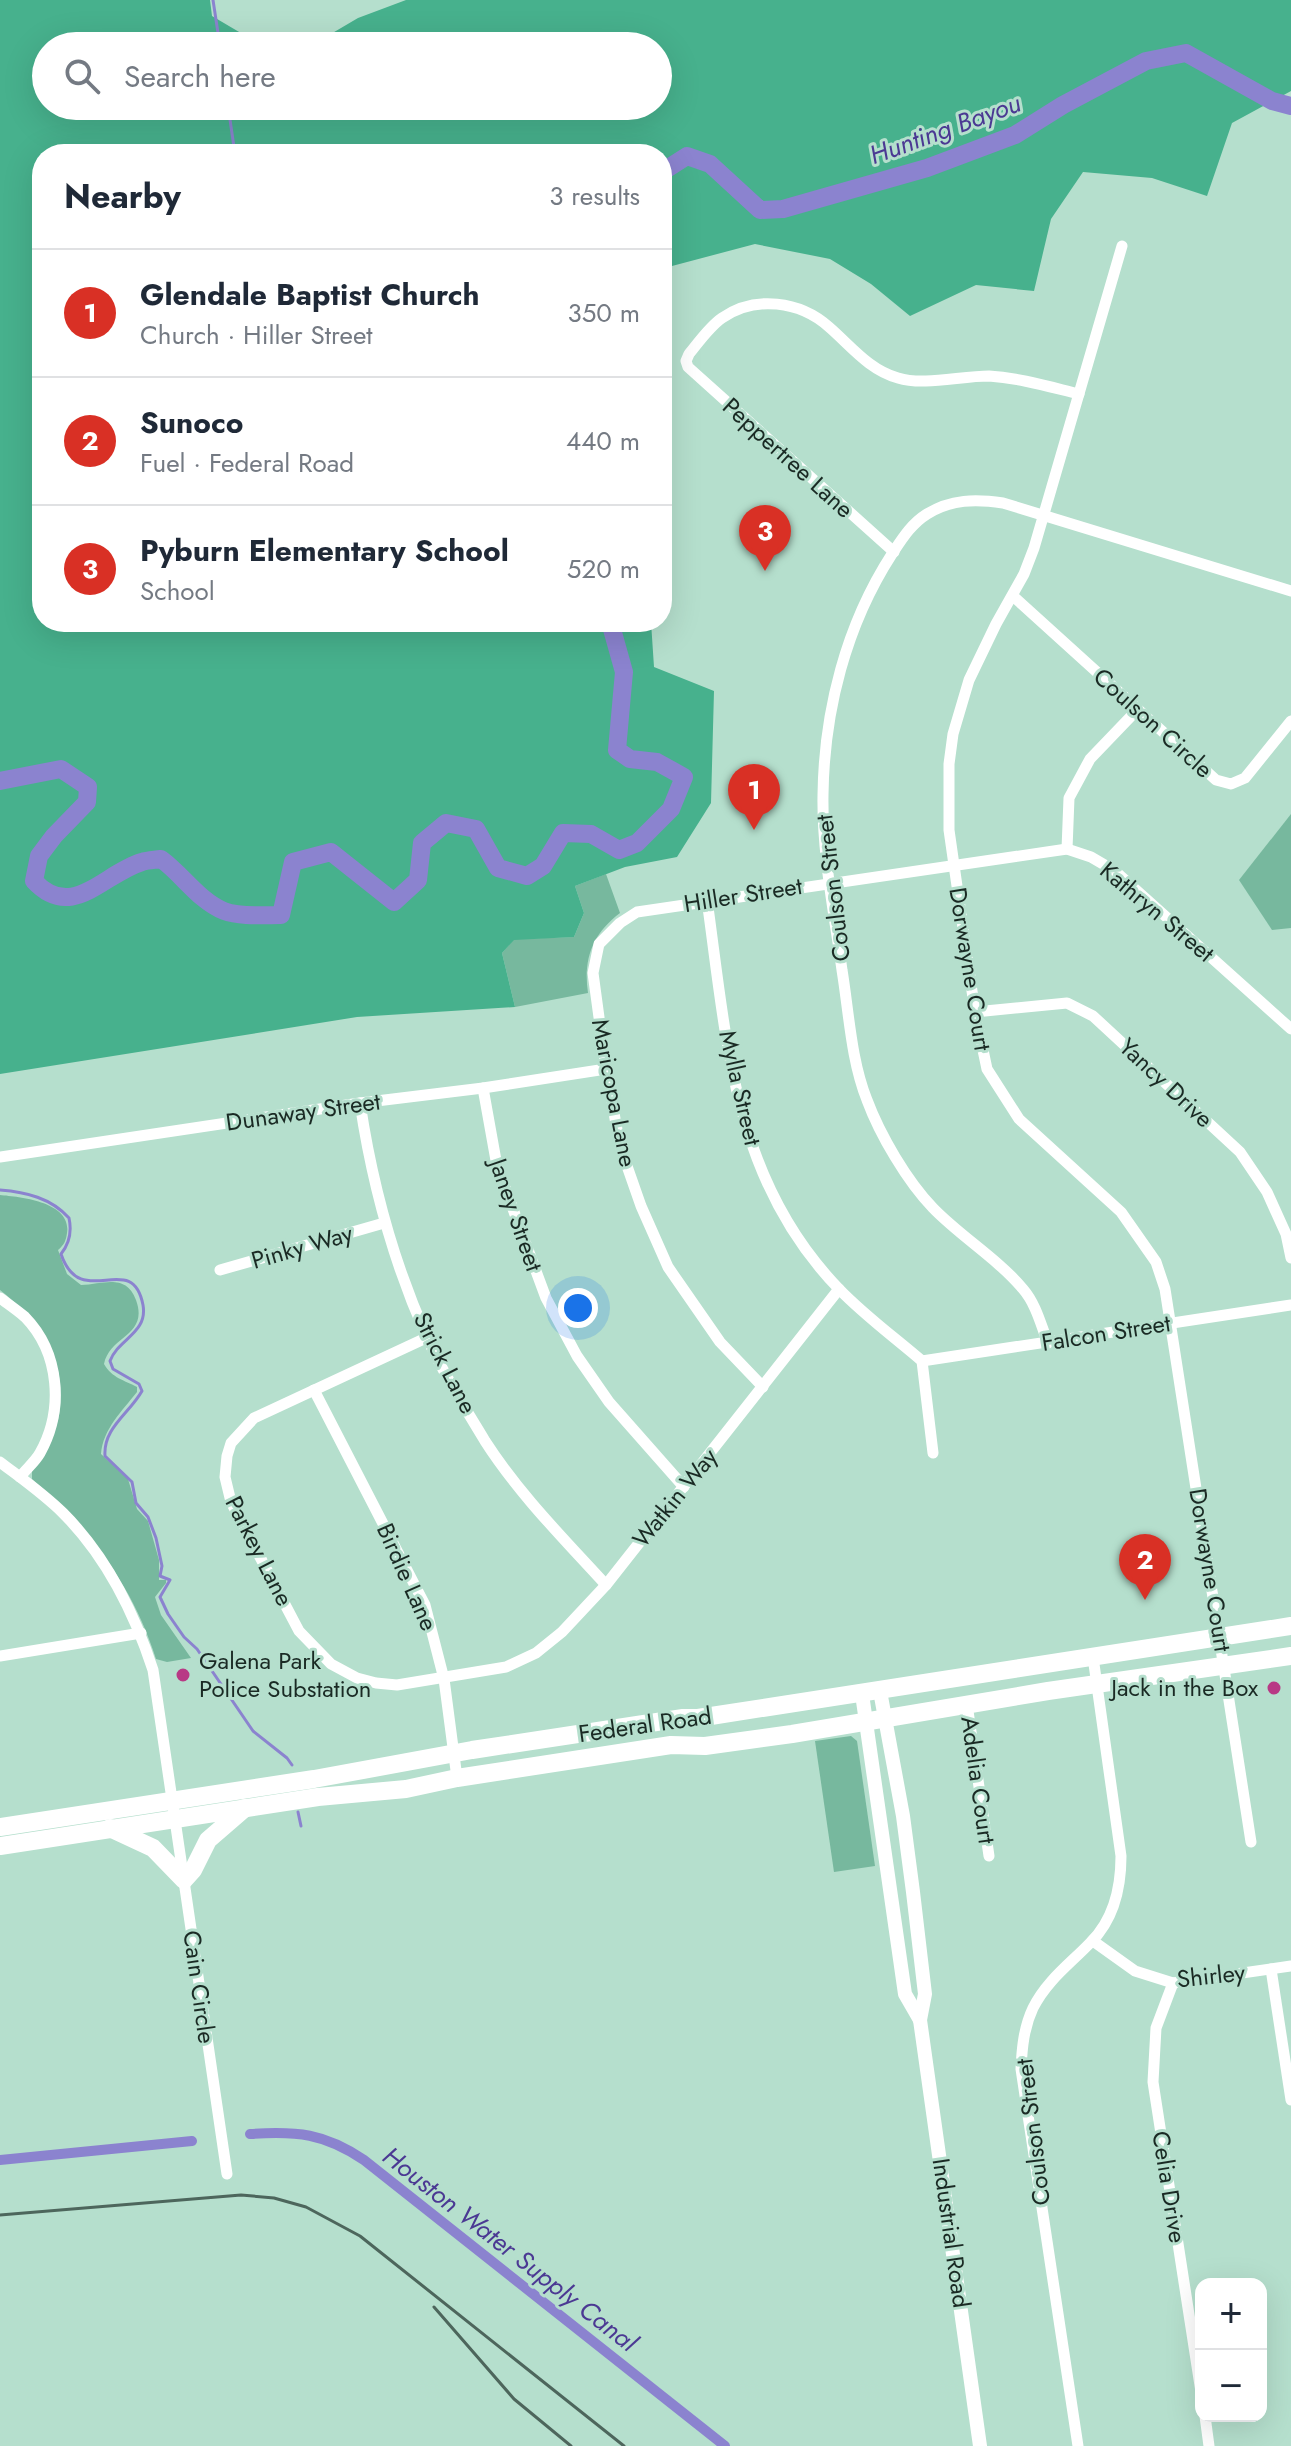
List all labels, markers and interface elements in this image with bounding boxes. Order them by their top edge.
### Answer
search box [32,32,672,120]
icon: search [60,54,104,98]
text: Search here [124,55,276,98]
water label: Hunting Bayou [864,84,1026,174]
text: Nearby [64,172,181,221]
text: 3 results [549,177,640,215]
text: Glendale Baptist Church [140,273,480,316]
text: 1 [83,294,97,332]
text: 350 m [567,294,640,332]
text: Church · Hiller Street [140,316,373,354]
street label: Peppertree Lane [715,389,862,526]
text: Sunoco [140,401,243,444]
text: 2 [81,422,99,460]
text: 440 m [566,422,640,460]
text: Fuel · Federal Road [140,444,354,482]
pin: 3 [739,505,791,571]
text: Pyburn Elementary School [140,529,509,572]
text: 3 [82,550,98,588]
text: 520 m [567,550,640,588]
text: School [140,572,215,610]
street label: Coulson Circle [1086,659,1221,786]
pin: 1 [728,764,780,830]
street label: Coulson Street [806,812,859,963]
street label: Kathryn Street [1092,853,1222,970]
street label: Hiller Street [681,868,805,921]
street label: Dorwayne Court [940,885,1001,1053]
street label: Maricopa Lane [583,1016,646,1170]
street label: Mylla Street [710,1027,771,1149]
street label: Yancy Drive [1111,1030,1221,1136]
street label: Dunaway Street [223,1083,383,1140]
street label: Janey Street [480,1151,552,1276]
street label: Pinky Way [247,1215,357,1278]
your location [558,1288,598,1328]
street label: Falcon Street [1039,1305,1173,1360]
street label: Strick Lane [405,1306,486,1420]
street label: Watkin Way [624,1440,726,1555]
street label: Dorwayne Court [1180,1486,1241,1654]
street label: Parkey Lane [217,1490,302,1612]
street label: Birdie Lane [368,1517,447,1636]
pin: 2 [1119,1534,1171,1600]
place label: Galena Park Police Substation [199,1643,371,1706]
marker: Galena Park Police Substation [174,1666,192,1684]
place label: Jack in the Box [1108,1670,1259,1705]
marker: Jack in the Box [1265,1679,1283,1697]
street label: Federal Road [576,1698,714,1751]
street label: Adelia Court [952,1714,1005,1846]
street label: Cain Circle [174,1928,225,2046]
street label: Shirley [1175,1954,1247,1996]
street label: Coulson Street [1006,2056,1059,2207]
street label: Celia Drive [1143,2129,1196,2245]
water label: Houston Water Supply Canal [375,2137,646,2361]
street label: Industrial Road [924,2156,979,2310]
map controls [1195,2278,1267,2422]
button: + [1195,2278,1267,2350]
button: − [1195,2350,1267,2422]

